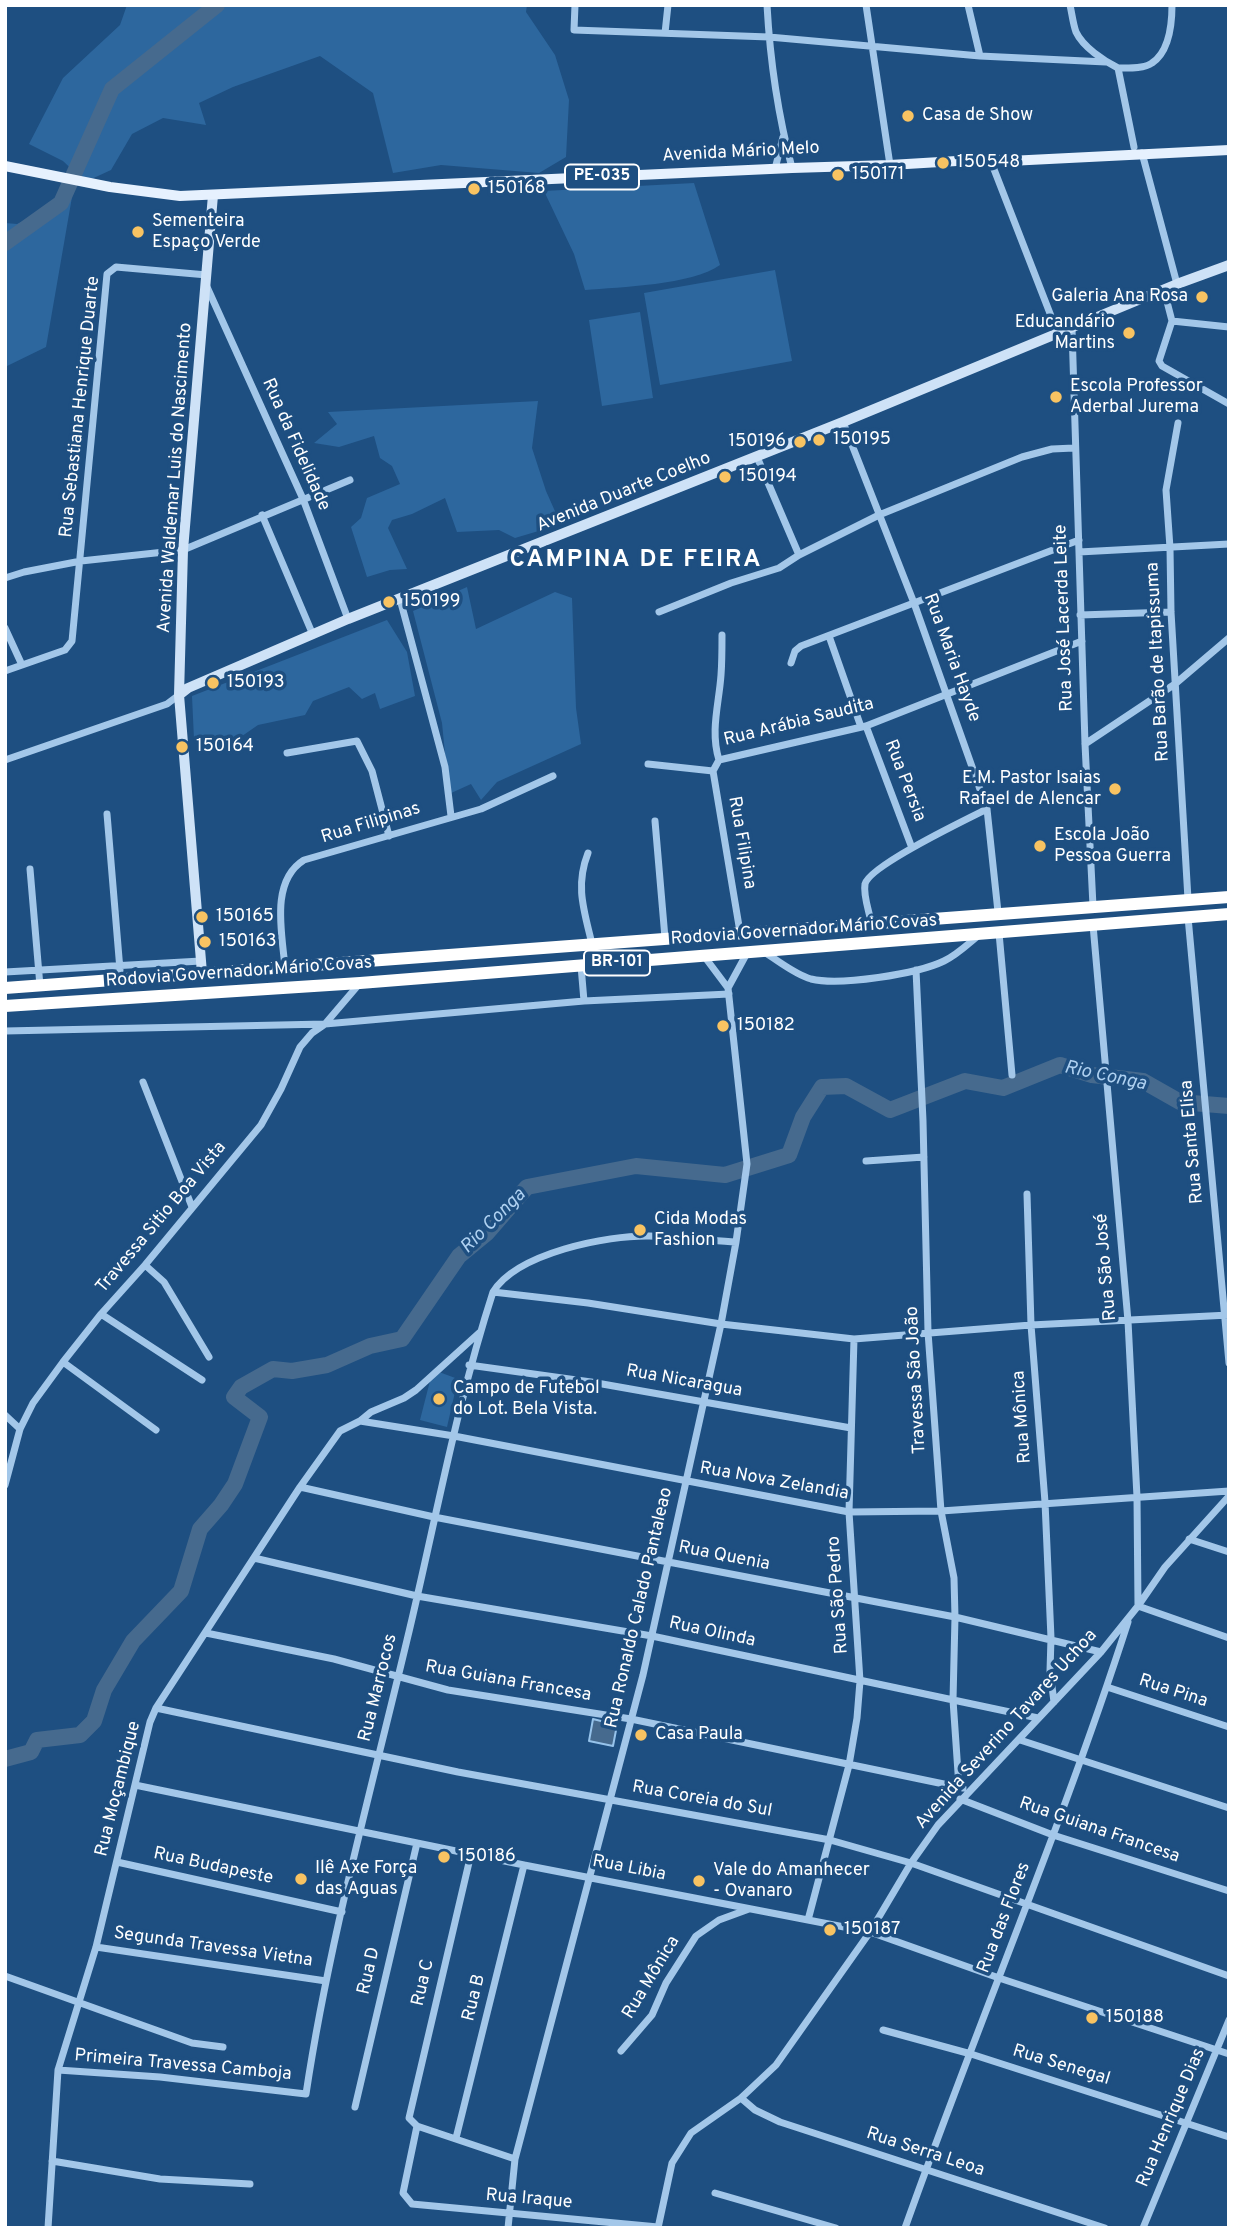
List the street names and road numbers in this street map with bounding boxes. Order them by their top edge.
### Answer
street label: Avenida Mário Melo [662,138,820,168]
road number: PE-035 [565,164,639,190]
street label: Rua Sebastiana Henrique Duarte [57,275,105,539]
street label: Avenida Waldemar Luis do Nascimento [154,322,198,634]
street label: Rua da Fidelidade [256,375,334,515]
street label: Avenida Duarte Coelho [534,448,714,538]
street label: Rua José Lacerda Leite [1051,524,1079,712]
street label: Rua Barão de Itapissuma [1143,562,1175,762]
street label: Rua Maria Hayde [918,591,984,725]
street label: Rua Arábia Saudita [722,694,876,752]
street label: Rua Persia [878,737,930,825]
street label: Rua Filipina [722,795,760,891]
street label: Rua Filipinas [319,799,423,849]
street label: Rodovia Governador Mário Covas [670,911,938,951]
road number: BR-101 [584,951,650,976]
street label: Rodovia Governador Mário Covas [105,953,373,993]
street label: Rua Santa Elisa [1177,1079,1209,1205]
street label: Travessa Sitio Boa Vista [92,1138,232,1298]
street label: Rua São José [1092,1212,1122,1322]
street label: Travessa São João [902,1306,932,1454]
street label: Rua Nicaragua [624,1361,744,1403]
street label: Rua Mônica [1009,1370,1037,1464]
street label: Rua Nova Zelandia [698,1458,850,1506]
street label: Rua Ronaldo Calado Pantaleao [602,1485,678,1731]
street label: Rua São Pedro [824,1535,854,1655]
street label: Rua Quenia [676,1538,772,1576]
street label: Rua Olinda [667,1613,757,1653]
street label: Avenida Severino Tavares Uchoa [912,1626,1102,1834]
street label: Rua Marrocos [355,1632,403,1744]
street label: Rua Guiana Francesa [423,1657,593,1707]
street label: Rua Pina [1136,1671,1210,1713]
street label: Rua Moçambique [92,1719,146,1859]
street label: Rua Coreia do Sul [630,1777,774,1823]
street label: Rua Guiana Francesa [1016,1793,1182,1869]
street label: Rua Budapeste [151,1844,275,1890]
street label: Rua Libia [590,1851,668,1887]
street label: Rua das Flores [974,1859,1036,1977]
street label: Segunda Travessa Vietna [112,1923,314,1973]
street label: Rua Mônica [619,1932,685,2024]
street label: Rua D [354,1945,386,1997]
street label: Rua C [408,1958,440,2008]
street label: Rua B [459,1972,491,2024]
street label: Rua Senegal [1010,2041,1112,2091]
street label: Rua Henrique Dias [1133,2045,1211,2191]
street label: Primeira Travessa Camboja [73,2046,293,2086]
street label: Rua Serra Leoa [863,2124,987,2182]
street label: Rua Iraque [485,2185,573,2215]

